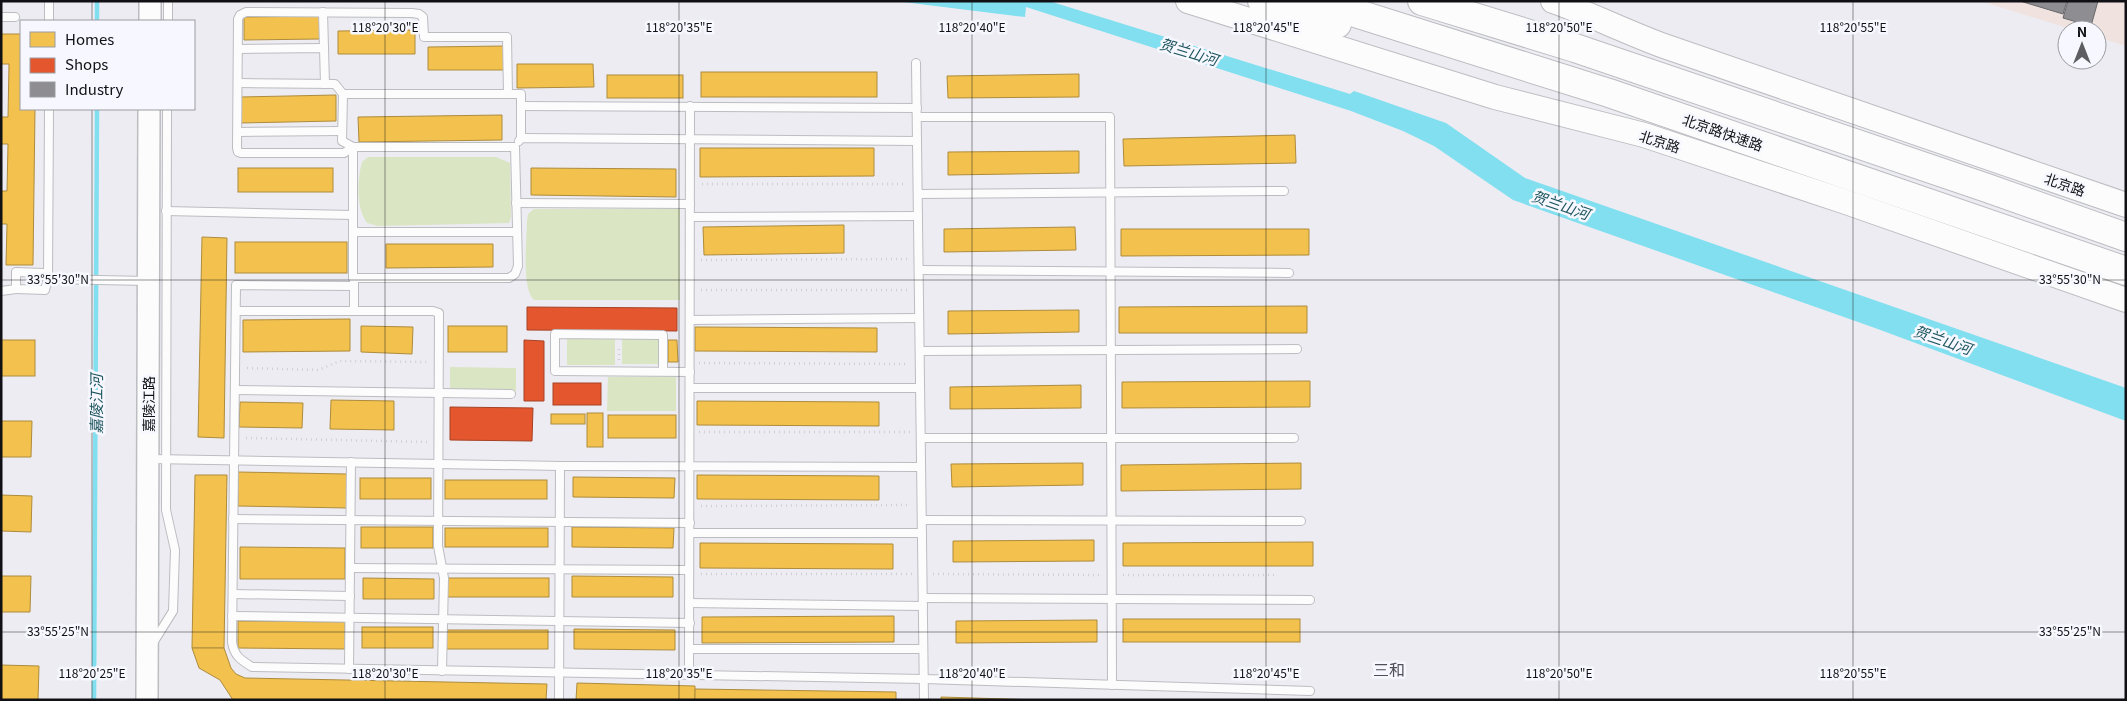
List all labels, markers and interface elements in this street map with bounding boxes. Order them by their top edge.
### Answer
text: 118°20'30"E [351,18,419,35]
text: 118°20'35"E [645,18,713,35]
text: 118°20'40"E [938,18,1006,35]
text: 118°20'45"E [1232,18,1300,35]
text: 118°20'50"E [1525,18,1593,35]
text: 118°20'55"E [1819,18,1887,35]
legend [20,20,195,110]
north arrow [2057,20,2107,70]
text: N [2077,21,2087,41]
text: Homes [65,28,114,49]
water label: 贺兰山河 [1157,32,1224,71]
text: Shops [65,53,108,74]
text: Industry [65,78,123,99]
street label: 北京路快速路 [1680,109,1766,155]
street label: 北京路 [1637,125,1683,157]
street label: 北京路 [2042,168,2088,200]
water label: 贺兰山河 [1529,184,1596,225]
text: 33°55'30"N [27,270,89,287]
text: 33°55'30"N [2039,270,2101,287]
water label: 贺兰山河 [1911,319,1978,360]
water label: 嘉陵江河 [85,371,106,434]
street label: 嘉陵江路 [138,376,158,432]
text: 33°55'25"N [27,622,89,639]
text: 33°55'25"N [2039,622,2101,639]
district label: 三和 [1373,657,1405,681]
text: 118°20'25"E [58,664,126,681]
text: 118°20'30"E [351,664,419,681]
text: 118°20'35"E [645,664,713,681]
text: 118°20'40"E [938,664,1006,681]
text: 118°20'45"E [1232,664,1300,681]
text: 118°20'50"E [1525,664,1593,681]
text: 118°20'55"E [1819,664,1887,681]

